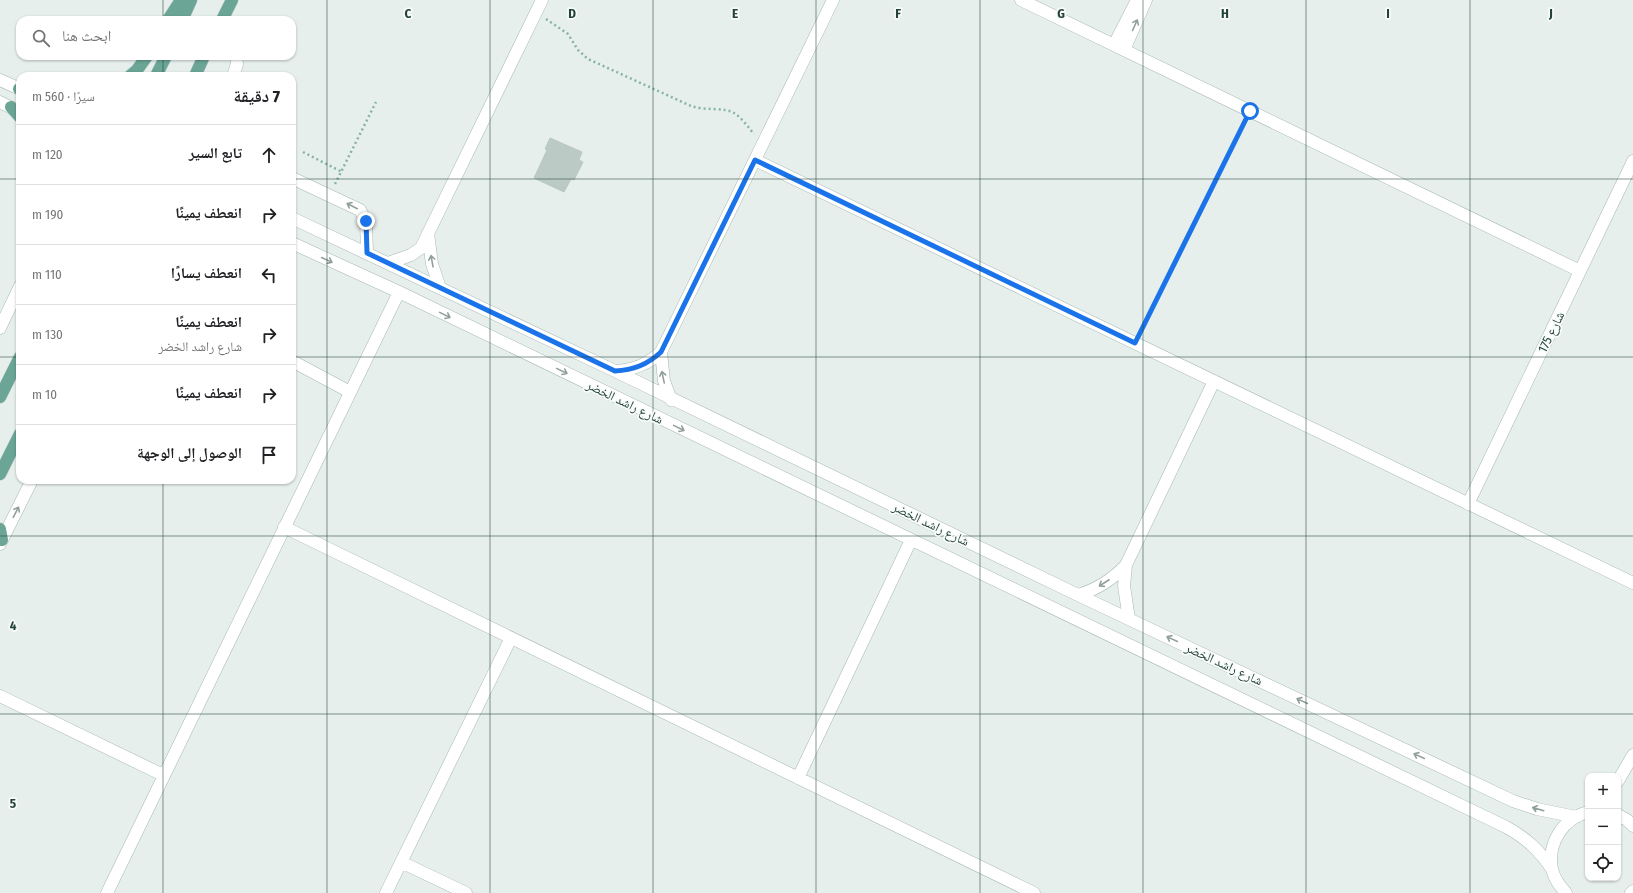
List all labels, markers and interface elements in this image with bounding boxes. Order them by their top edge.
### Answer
text: C [405,6,412,21]
text: D [568,6,576,21]
text: E [732,6,738,21]
text: F [895,6,901,21]
text: G [1057,6,1065,21]
text: H [1221,6,1229,21]
text: I [1386,6,1390,21]
text: J [1548,6,1553,21]
search box [16,16,296,60]
one-way arrow [1132,19,1140,31]
icon: search [30,27,52,49]
text: ابحث هنا [62,27,111,45]
text: 7 دقيقة [234,86,280,107]
text: سيرًا · 560 m [32,89,95,104]
route start [1241,102,1259,120]
text: تابع السير [189,144,242,162]
icon: ahead [258,144,280,166]
text: 120 m [32,147,63,162]
one-way arrow [346,202,358,209]
text: انعطف يمينًا [175,204,242,222]
icon: right [258,204,280,226]
text: 190 m [32,207,63,222]
route end [357,212,375,230]
one-way arrow [428,255,436,268]
one-way arrow [321,256,333,264]
text: انعطف يسارًا [171,264,242,282]
icon: left [258,264,280,286]
text: 110 m [32,267,62,282]
street label: شارع 175 [1535,309,1569,356]
one-way arrow [439,312,451,319]
text: انعطف يمينًا [175,313,242,331]
icon: right [258,324,280,346]
text: 130 m [32,327,63,342]
text: شارع راشد الخضر [158,339,242,354]
one-way arrow [556,368,568,375]
one-way arrow [659,370,667,383]
street label: شارع راشد الخضر [582,377,666,429]
text: انعطف يمينًا [175,384,242,402]
icon: right [258,384,280,406]
text: 10 m [32,387,57,402]
one-way arrow [673,425,685,432]
text: الوصول إلى الوجهة [137,444,242,462]
icon: arrive [258,444,280,466]
street label: شارع راشد الخضر [888,499,972,551]
one-way arrow [13,506,20,518]
one-way arrow [1099,579,1110,588]
text: 4 [10,618,17,633]
one-way arrow [1166,635,1178,642]
street label: شارع راشد الخضر [1181,639,1265,690]
one-way arrow [1296,697,1308,704]
one-way arrow [1413,752,1425,759]
map controls [1585,773,1621,881]
button: + [1585,773,1621,809]
text: 5 [10,796,16,811]
one-way arrow [1531,805,1544,812]
button: − [1585,809,1621,845]
button: locate [1585,845,1621,881]

